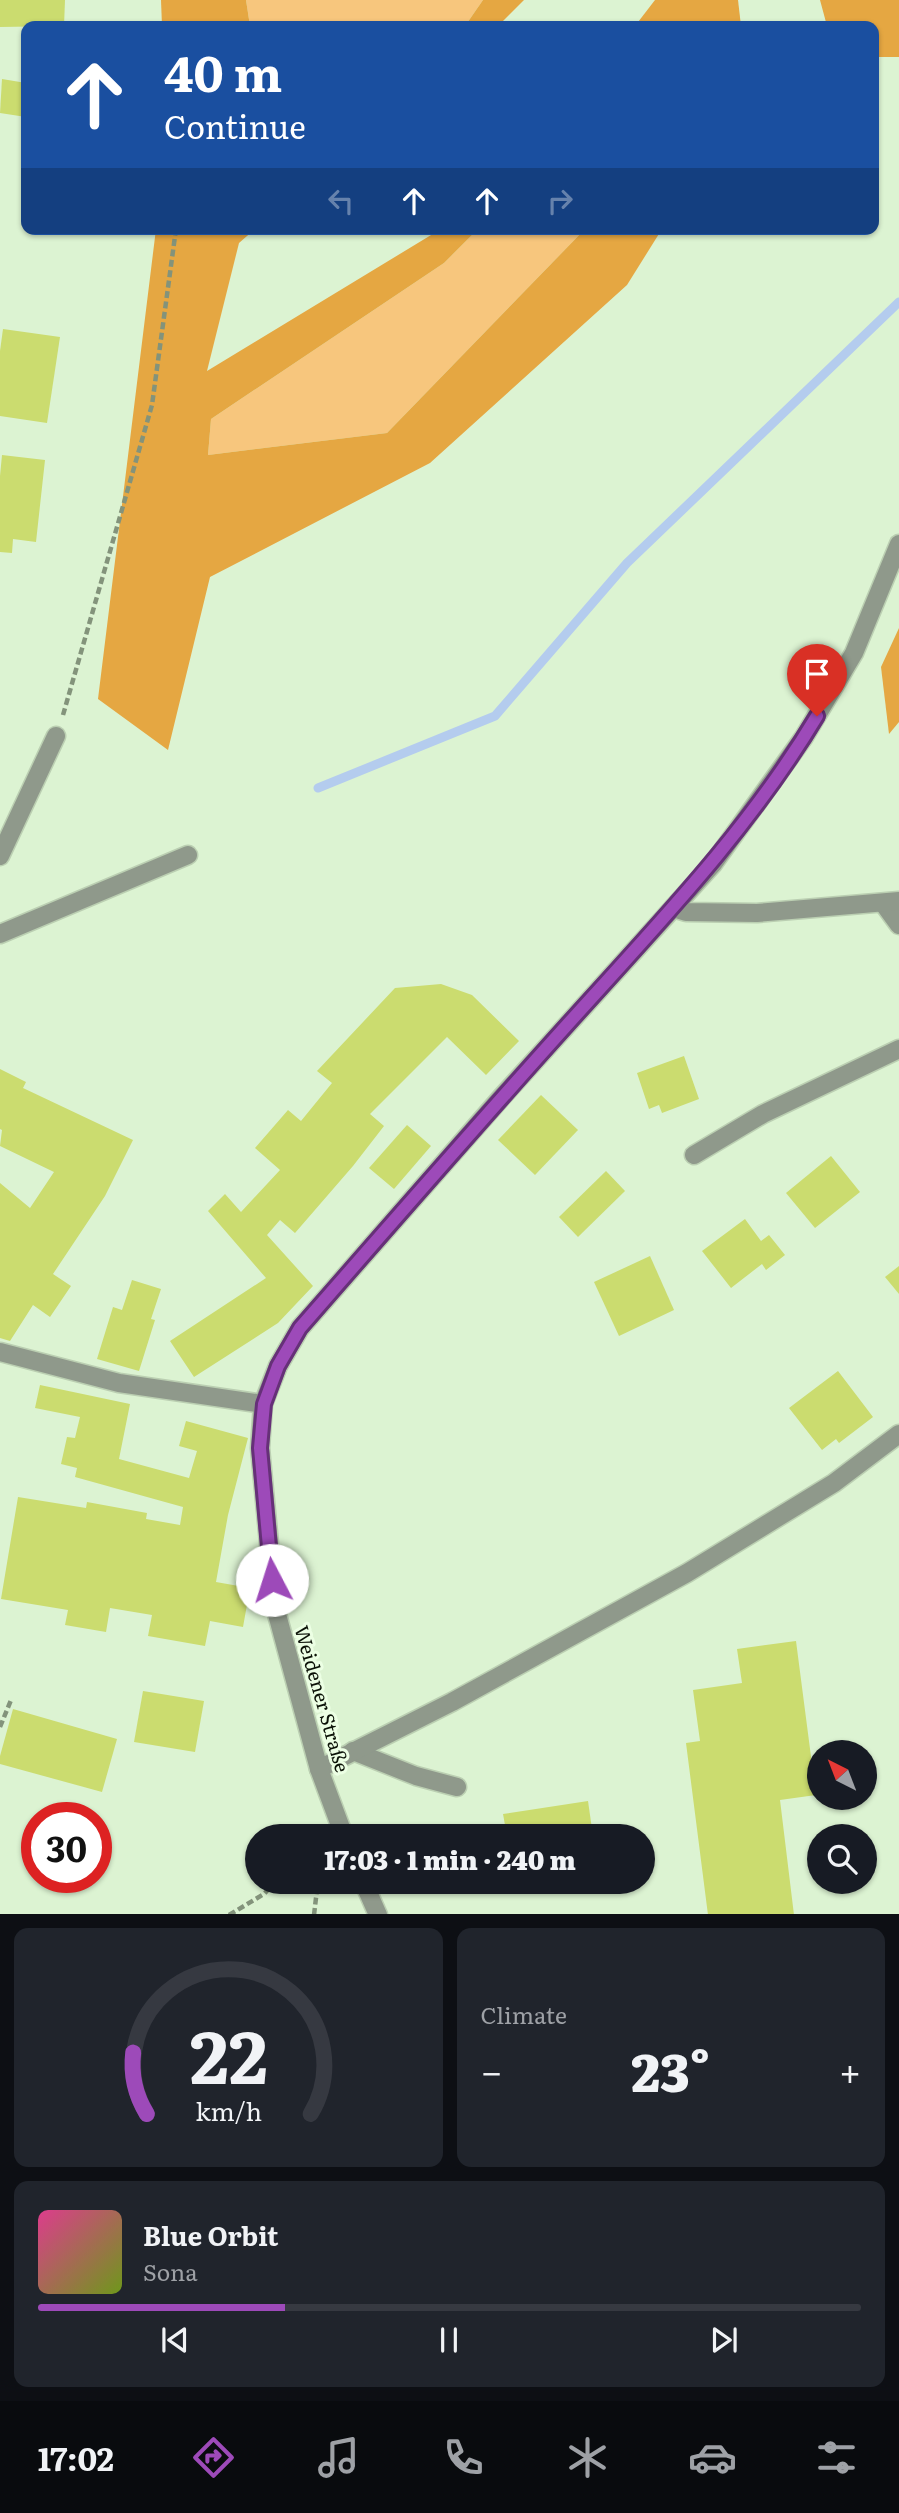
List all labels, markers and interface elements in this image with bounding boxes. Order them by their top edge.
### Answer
text: 40 m [164,34,282,107]
icon: ahead [49,49,140,140]
text: Continue [164,101,306,149]
icon: left [322,182,360,220]
icon: ahead [395,182,433,220]
icon: ahead [468,182,506,220]
icon: right [541,182,579,220]
pin [787,644,847,716]
icon: arrive [798,655,836,693]
position arrow [235,1543,309,1617]
street label: Weidener Straße [289,1622,357,1776]
north arrow [807,1740,877,1810]
map controls [807,1740,877,1894]
speed limit sign: 30 [21,1802,112,1893]
button: search [807,1824,877,1894]
text: 17:03 · 1 min · 240 m [324,1839,576,1878]
text: Climate [481,1997,567,2031]
text: 22 [189,1998,267,2106]
text: 23° [631,2031,710,2108]
text: − [481,2041,503,2098]
text: + [839,2041,861,2098]
text: km/h [195,2091,262,2128]
text: Blue Orbit [143,2215,278,2254]
text: Sona [143,2254,198,2288]
icon: previous [156,2321,194,2359]
icon: pause [430,2321,468,2359]
icon: next [705,2321,743,2359]
text: 17:02 [38,2433,114,2481]
icon: directions [189,2433,238,2482]
icon: music [314,2433,363,2482]
icon: phone [439,2433,488,2482]
icon: climate [563,2433,612,2482]
icon: car [688,2433,737,2482]
icon: filters [812,2433,861,2482]

